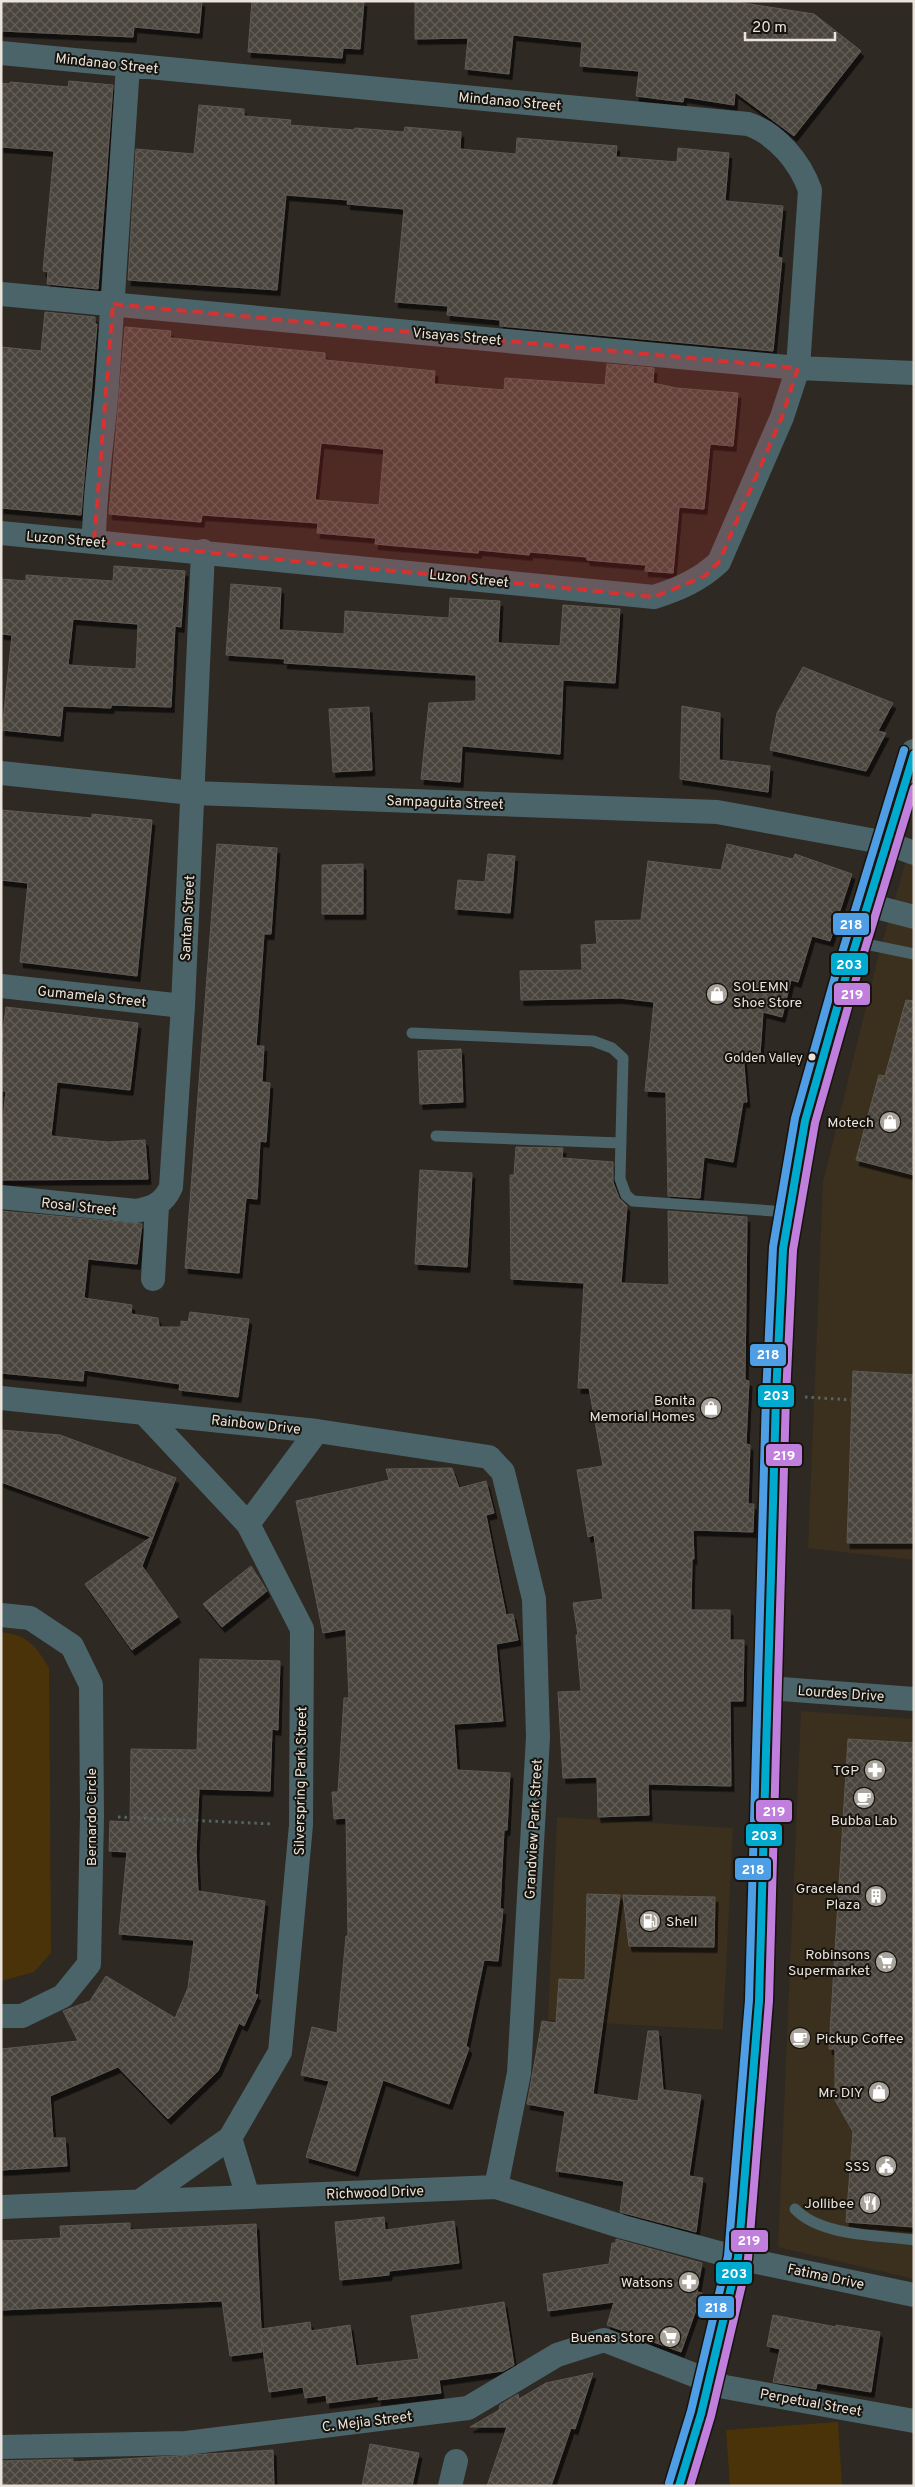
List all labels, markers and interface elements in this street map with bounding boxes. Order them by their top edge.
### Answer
scale bar [745,10,835,42]
text: 20 m [752,19,787,38]
street label: Mindanao Street [54,51,159,78]
street label: Mindanao Street [458,90,562,115]
street label: Visayas Street [412,325,502,350]
street label: Luzon Street [25,529,107,552]
street label: Luzon Street [428,567,510,592]
street label: Sampaguita Street [386,793,504,814]
street label: Santan Street [178,875,199,961]
line badge: 218 [832,912,870,936]
text: 218 [840,917,862,934]
line badge: 203 [830,952,869,976]
text: 203 [836,957,862,974]
place label: SOLEMN Shoe Store [733,979,802,1012]
shop icon: SOLEMN Shoe Store [705,982,729,1006]
line badge: 219 [833,982,871,1006]
street label: Gumamela Street [36,983,147,1012]
text: 219 [841,987,863,1004]
place label: Golden Valley [724,1051,803,1067]
marker: Golden Valley [807,1052,817,1062]
shop icon: Motech [878,1110,902,1134]
place label: Motech [827,1115,874,1132]
street label: Rosal Street [40,1195,117,1220]
line badge: 218 [749,1343,787,1367]
text: 218 [757,1347,779,1364]
line badge: 203 [757,1384,795,1408]
text: 203 [763,1388,789,1405]
place label: Bonita Memorial Homes [589,1393,695,1426]
shop icon: Bonita Memorial Homes [699,1396,723,1420]
street label: Rainbow Drive [210,1412,302,1439]
line badge: 219 [765,1443,803,1467]
text: 219 [773,1448,795,1465]
street label: Lourdes Drive [797,1683,885,1706]
street label: Silverspring Park Street [292,1706,311,1856]
pharmacy icon: TGP [863,1758,887,1782]
street label: Grandview Park Street [522,1759,547,1900]
place label: TGP [833,1763,859,1780]
street label: Bernardo Circle [84,1768,101,1866]
cafe icon: Bubba Lab [852,1786,876,1810]
line badge: 219 [755,1799,793,1823]
text: 219 [763,1804,785,1821]
place label: Bubba Lab [831,1813,897,1830]
line badge: 203 [745,1823,783,1847]
text: 203 [751,1828,777,1845]
line badge: 218 [734,1857,772,1881]
text: 218 [742,1862,764,1879]
place label: Graceland Plaza [796,1881,860,1914]
building icon: Graceland Plaza [864,1884,888,1908]
fuel station icon: Shell [638,1909,662,1933]
place label: Shell [666,1914,697,1931]
place label: Robinsons Supermarket [788,1947,870,1980]
supermarket icon: Robinsons Supermarket [874,1950,898,1974]
cafe icon: Pickup Coffee [788,2026,812,2050]
place label: Pickup Coffee [816,2031,903,2048]
shop icon: Mr. DIY [867,2080,891,2104]
place label: Mr. DIY [818,2085,863,2102]
public building icon: SSS [874,2154,898,2178]
place label: SSS [845,2159,870,2176]
street label: Richwood Drive [326,2183,424,2204]
restaurant icon: Jollibee [858,2191,882,2215]
place label: Jollibee [804,2196,854,2213]
line badge: 219 [730,2229,769,2253]
text: 219 [738,2233,760,2250]
line badge: 203 [715,2261,753,2285]
street label: Fatima Drive [786,2261,866,2294]
text: 203 [721,2266,747,2283]
pharmacy icon: Watsons [677,2270,701,2294]
place label: Watsons [621,2275,673,2292]
line badge: 218 [697,2295,735,2319]
text: 218 [705,2300,727,2317]
supermarket icon: Buenas Store [658,2325,682,2349]
place label: Buenas Store [570,2330,654,2347]
street label: Perpetual Street [758,2386,863,2421]
street label: C. Mejia Street [321,2409,413,2436]

